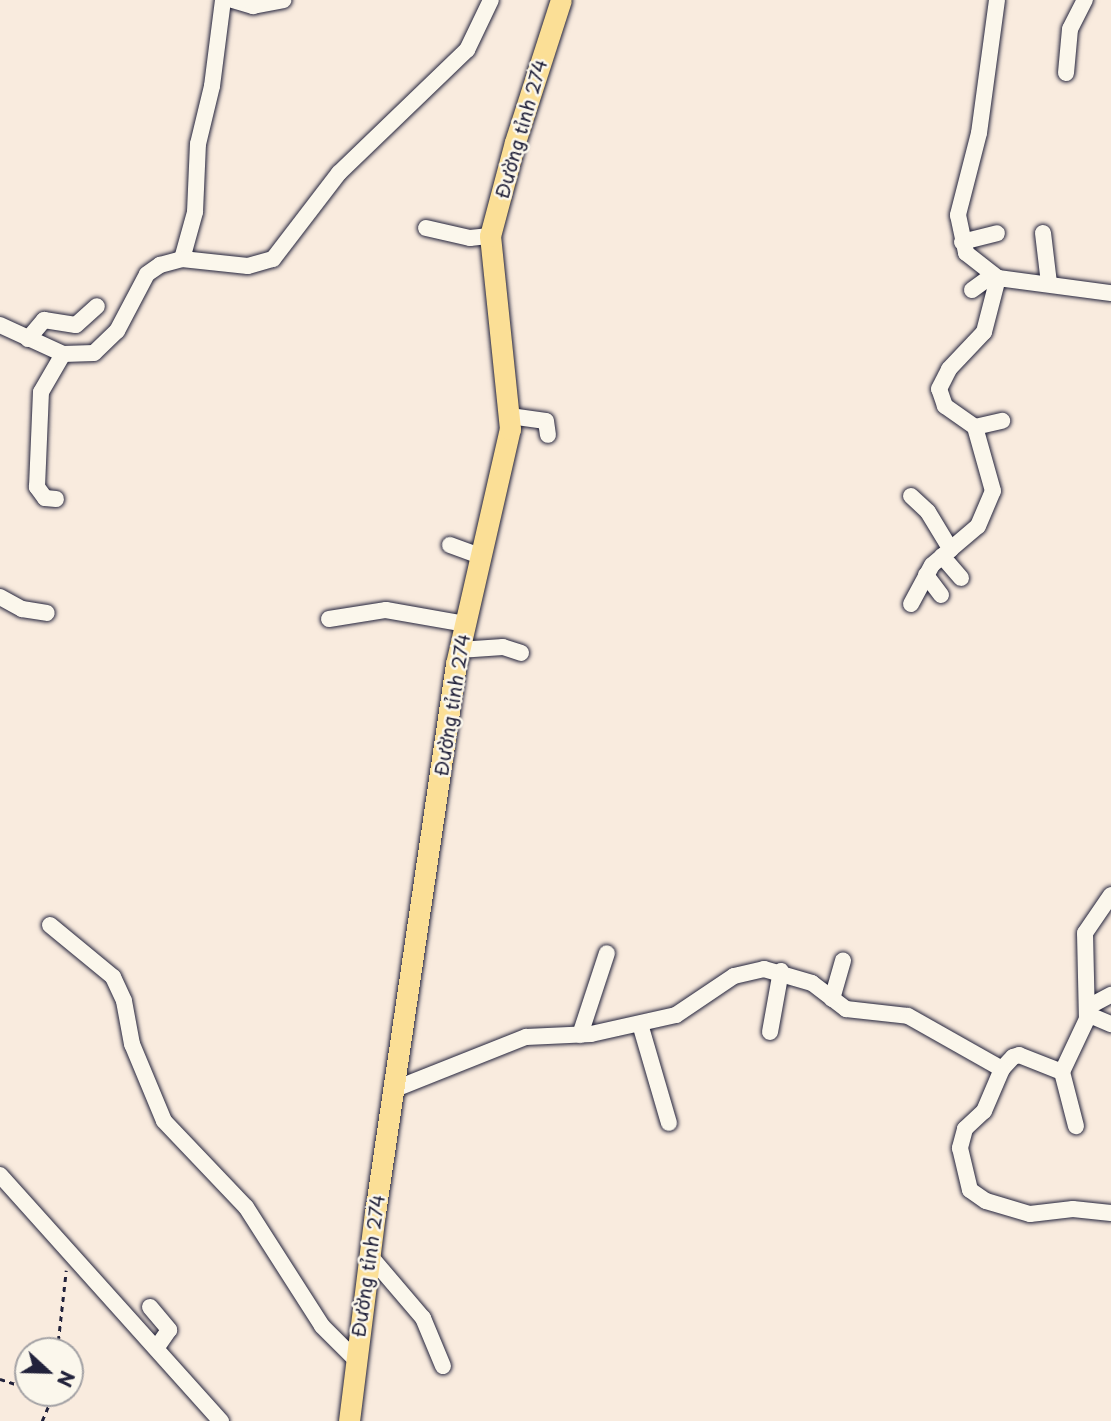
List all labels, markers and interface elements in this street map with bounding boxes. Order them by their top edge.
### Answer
street label: Đường tỉnh 274 [490,57,552,201]
street label: Đường tỉnh 274 [429,632,475,778]
street label: Đường tỉnh 274 [347,1193,389,1339]
north arrow [14,1337,84,1407]
text: N [51,1367,82,1391]

